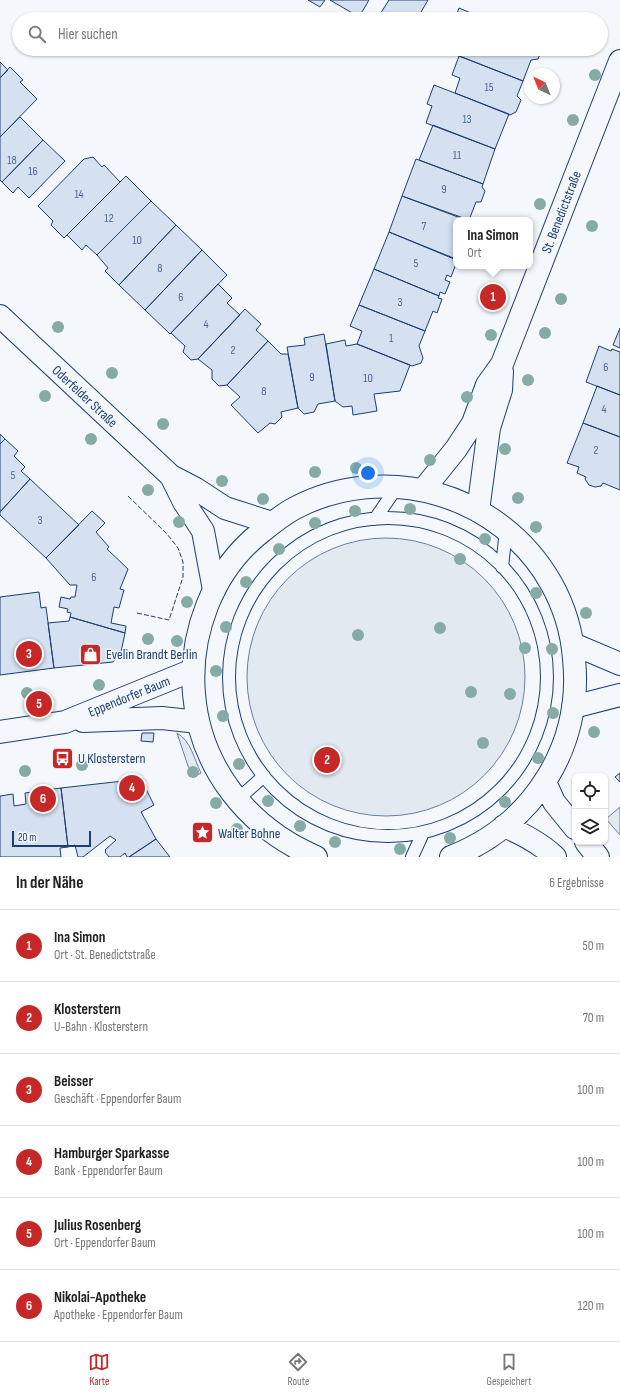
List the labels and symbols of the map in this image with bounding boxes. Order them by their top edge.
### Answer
north arrow [524,68,560,104]
house number: 15 [484,80,494,95]
house number: 13 [462,112,472,127]
house number: 11 [453,148,462,163]
house number: 18 [7,153,17,168]
house number: 16 [28,164,38,179]
street label: St. Benedictstraße [538,169,585,256]
house number: 9 [441,182,447,197]
house number: 14 [74,187,84,202]
house number: 12 [104,211,114,226]
house number: 7 [422,219,427,234]
house number: 10 [132,233,142,248]
house number: 5 [414,256,419,271]
house number: 8 [157,261,163,276]
pin: 1 [480,282,506,312]
house number: 6 [178,290,184,305]
house number: 3 [397,295,403,310]
house number: 4 [203,317,209,332]
house number: 1 [389,331,394,346]
house number: 2 [231,343,236,358]
house number: 6 [603,360,609,375]
street label: Oderfelder Straße [48,362,121,431]
house number: 9 [309,370,315,385]
house number: 10 [363,371,373,386]
house number: 8 [261,384,267,399]
house number: 4 [601,402,607,417]
house number: 2 [594,443,599,458]
your location [358,463,378,483]
house number: 5 [11,468,16,483]
house number: 3 [37,513,43,528]
house number: 6 [91,570,97,585]
pin: 3 [16,639,42,669]
shop icon: Evelin Brandt Berlin [78,641,104,667]
place label: Evelin Brandt Berlin [106,646,198,663]
street label: Eppendorfer Baum [86,672,173,721]
pin: 5 [26,689,52,719]
bus stop icon: U Klosterstern [50,745,76,771]
pin: 2 [314,745,340,775]
place label: U Klosterstern [78,750,145,767]
pin: 4 [119,773,145,803]
pin: 6 [30,784,56,814]
place icon: Walter Bohne [190,820,216,846]
place label: Walter Bohne [218,825,280,842]
scale bar [12,829,91,848]

